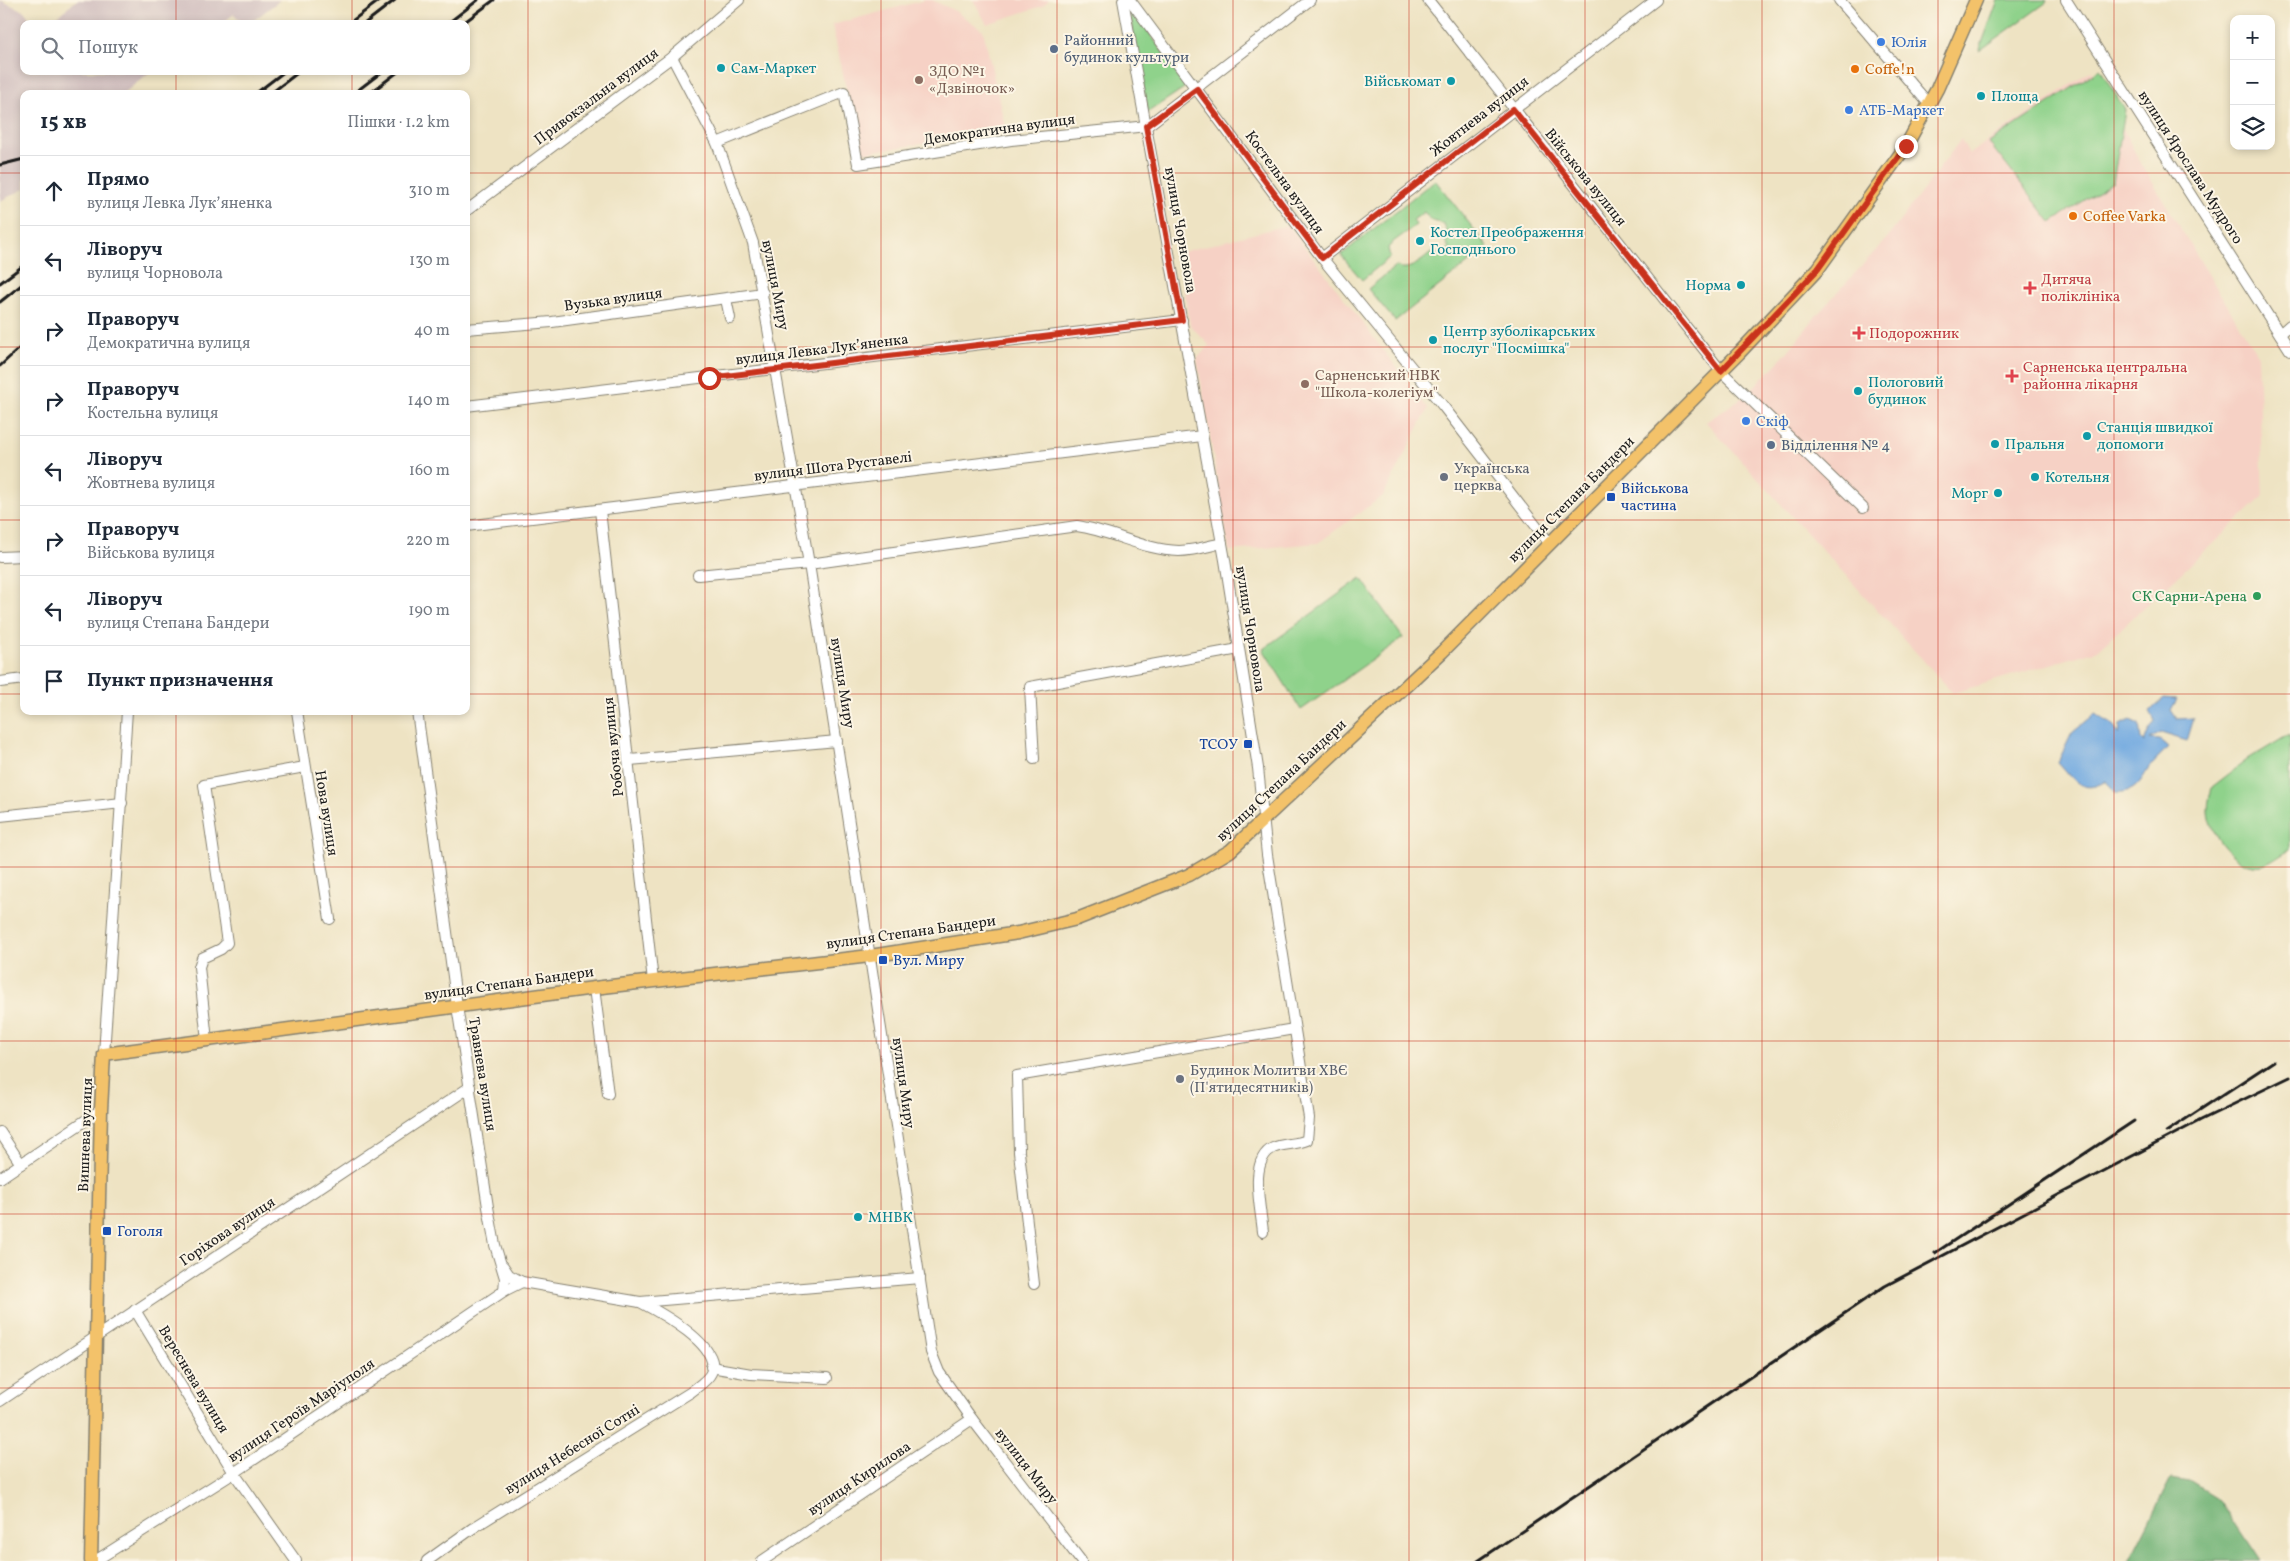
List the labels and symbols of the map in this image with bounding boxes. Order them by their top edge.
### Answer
place label: Районний будинок культури [1064,31,1189,69]
place label: Юлія [1891,33,1927,54]
marker: Юлія [1875,36,1887,48]
street label: Привокзальна вулиця [530,43,663,151]
marker: Районний будинок культури [1048,43,1060,55]
place label: Сам-Маркет [731,59,817,80]
place label: Coffe!n [1865,60,1915,81]
marker: Сам-Маркет [715,62,727,74]
place label: ЗДО №1 «Дзвіночок» [929,62,1015,100]
marker: Coffe!n [1849,63,1861,75]
place label: Військомат [1364,72,1441,93]
street label: Жовтнева вулиця [1426,72,1534,162]
marker: ЗДО №1 «Дзвіночок» [913,74,925,86]
marker: Військомат [1445,75,1457,87]
place label: Площа [1991,87,2039,108]
street label: вулиця Ярослава Мудрого [2132,87,2247,249]
marker: Площа [1975,90,1987,102]
place label: АТБ-Маркет [1859,101,1944,122]
marker: АТБ-Маркет [1843,104,1855,116]
street label: Демократична вулиця [922,109,1077,152]
street label: Військова вулиця [1539,125,1631,231]
street label: Костельна вулиця [1239,127,1329,239]
route end [1895,135,1918,158]
street label: вулиця Чорновола [1158,166,1201,295]
place label: Coffee Varka [2083,207,2166,228]
marker: Coffee Varka [2067,210,2079,222]
place label: Костел Преображення Господнього [1430,223,1584,261]
marker: Костел Преображення Господнього [1414,235,1426,247]
street label: вулиця Миру [755,238,794,332]
place label: Дитяча поліклініка [2041,270,2120,308]
place label: Норма [1686,276,1731,297]
marker: Норма [1735,279,1747,291]
marker: Дитяча поліклініка [2023,281,2037,295]
street label: Вузька вулиця [563,283,664,318]
place label: Центр зуболікарських послуг "Посмішка" [1443,322,1596,360]
place label: Подорожник [1869,324,1959,345]
marker: Подорожник [1853,327,1865,339]
street label: вулиця Левка Лукʼяненка [735,329,910,371]
marker: Центр зуболікарських послуг "Посмішка" [1427,334,1439,346]
place label: Сарненська центральна районна лікарня [2023,358,2187,396]
place label: Сарненський НВК "Школа-колегіум" [1315,366,1440,404]
route start [698,367,721,390]
marker: Сарненська центральна районна лікарня [2005,369,2019,383]
place label: Пологовий будинок [1868,373,1944,411]
marker: Сарненський НВК "Школа-колегіум" [1299,378,1311,390]
marker: Пологовий будинок [1852,385,1864,397]
place label: Скіф [1756,412,1789,433]
marker: Скіф [1740,415,1752,427]
place label: Станція швидкої допомоги [2097,418,2213,456]
marker: Станція швидкої допомоги [2081,430,2093,442]
street label: вулиця Степана Бандери [1504,432,1640,568]
place label: Пральня [2005,435,2065,456]
place label: Відділення № 4 [1781,436,1890,457]
marker: Пральня [1989,438,2001,450]
marker: Відділення № 4 [1765,439,1777,451]
street label: вулиця Шота Руставелі [753,447,913,488]
place label: Українська церква [1454,459,1530,497]
place label: Котельня [2045,468,2110,489]
marker: Українська церква [1438,471,1450,483]
marker: Котельня [2029,471,2041,483]
place label: Військова частина [1621,479,1689,517]
place label: Морг [1951,484,1988,505]
marker: Морг [1992,487,2004,499]
marker: Військова частина [1605,491,1617,503]
street label: вулиця Чорновола [1229,565,1270,694]
place label: СК Сарни-Арена [2132,587,2247,608]
marker: СК Сарни-Арена [2251,590,2263,602]
street label: вулиця Миру [824,636,859,730]
street label: Робоча вулиця [599,696,630,798]
street label: вулиця Степана Бандери [1212,715,1352,847]
place label: ТСОУ [1199,735,1238,756]
marker: ТСОУ [1242,738,1254,750]
street label: Нова вулиця [308,769,343,858]
street label: вулиця Степана Бандери [825,911,997,956]
place label: Вул. Миру [893,951,964,972]
marker: Вул. Миру [877,954,889,966]
street label: вулиця Степана Бандери [423,962,595,1007]
street label: Травнева вулиця [462,1016,501,1133]
street label: вулиця Миру [886,1036,919,1130]
place label: Будинок Молитви ХВЄ (П'ятидесятників) [1190,1061,1347,1099]
marker: Будинок Молитви ХВЄ (П'ятидесятників) [1174,1073,1186,1085]
street label: Вишнева вулиця [74,1077,99,1193]
street label: Горіхова вулиця [176,1192,280,1272]
place label: МНВК [868,1208,913,1229]
marker: МНВК [852,1211,864,1223]
place label: Гоголя [117,1222,163,1243]
marker: Гоголя [101,1225,113,1237]
street label: Вереснева вулиця [152,1322,233,1438]
street label: вулиця Героїв Маріуполя [224,1354,380,1468]
street label: вулиця Небесної Сотні [501,1400,644,1500]
street label: вулиця Миру [989,1424,1062,1510]
street label: вулиця Кирилова [804,1437,916,1522]

